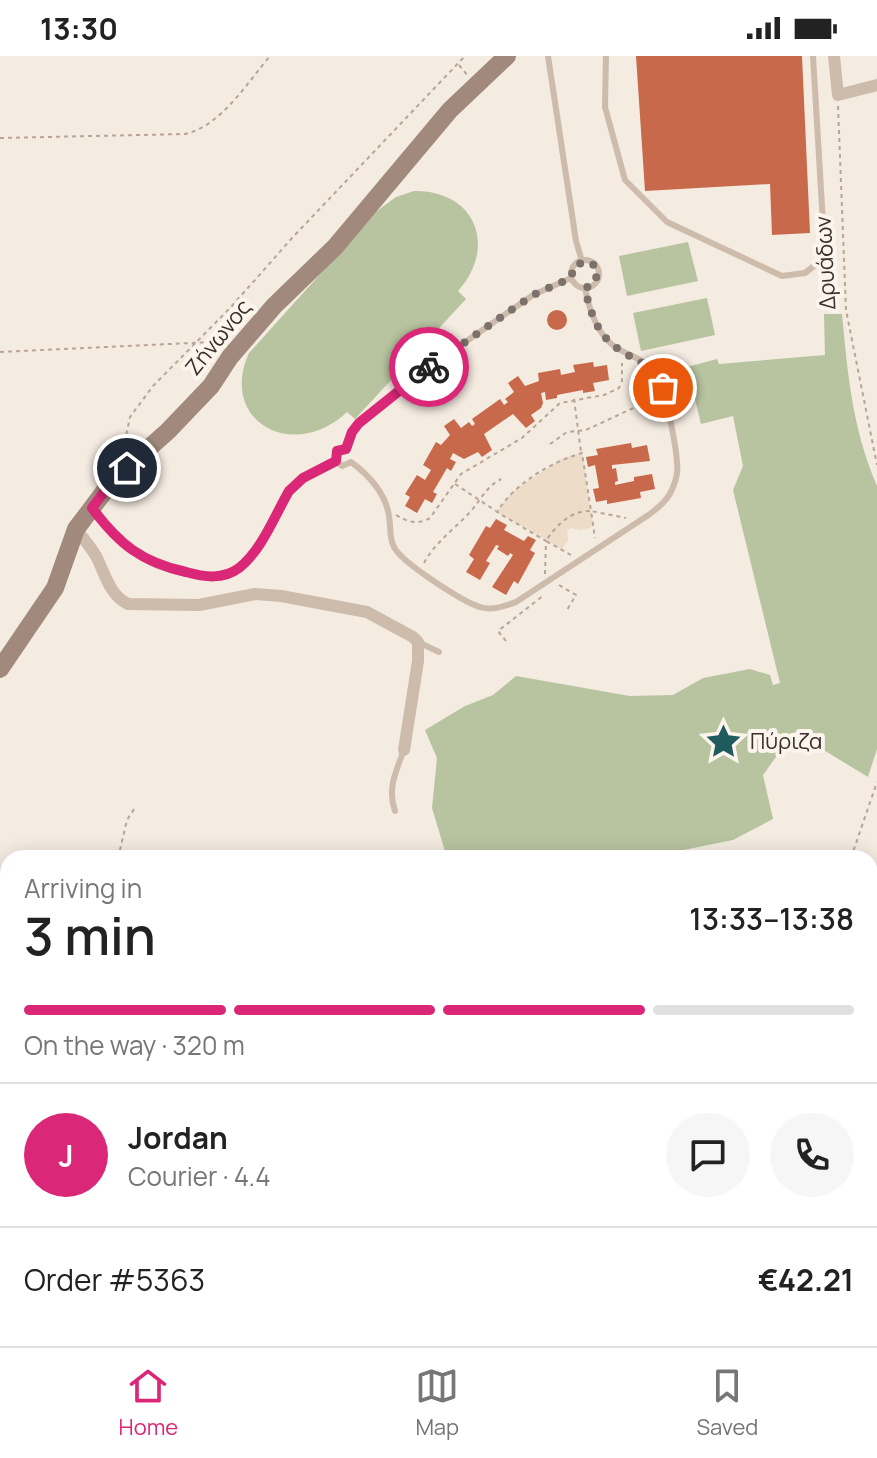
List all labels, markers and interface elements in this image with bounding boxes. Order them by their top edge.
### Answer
text: 13:30 [40,8,118,49]
street label: Δρυάδων [808,215,842,311]
street label: Ζήνωνος [178,293,258,381]
courier [389,327,469,407]
icon: bike [407,345,451,389]
pin [629,354,697,422]
icon: bag [641,366,685,410]
pin [93,434,161,502]
icon: home [105,446,149,490]
place icon: Πύριζα [705,722,743,760]
place label: Πύριζα [750,726,822,756]
text: Arriving in [24,870,142,906]
text: 13:33–13:38 [689,898,854,939]
text: 3 min [24,900,156,971]
text: On the way · 320 m [24,1027,245,1063]
button: chat [666,1113,750,1197]
button: phone [770,1113,854,1197]
text: Jordan [128,1117,228,1158]
text: J [58,1135,74,1176]
text: Courier · 4.4 [128,1158,270,1194]
text: Order #5363 [24,1259,205,1300]
text: €42.21 [758,1259,854,1300]
tab: Home [119,1364,178,1442]
tab: Map [415,1364,459,1442]
tab: Saved [696,1364,758,1442]

